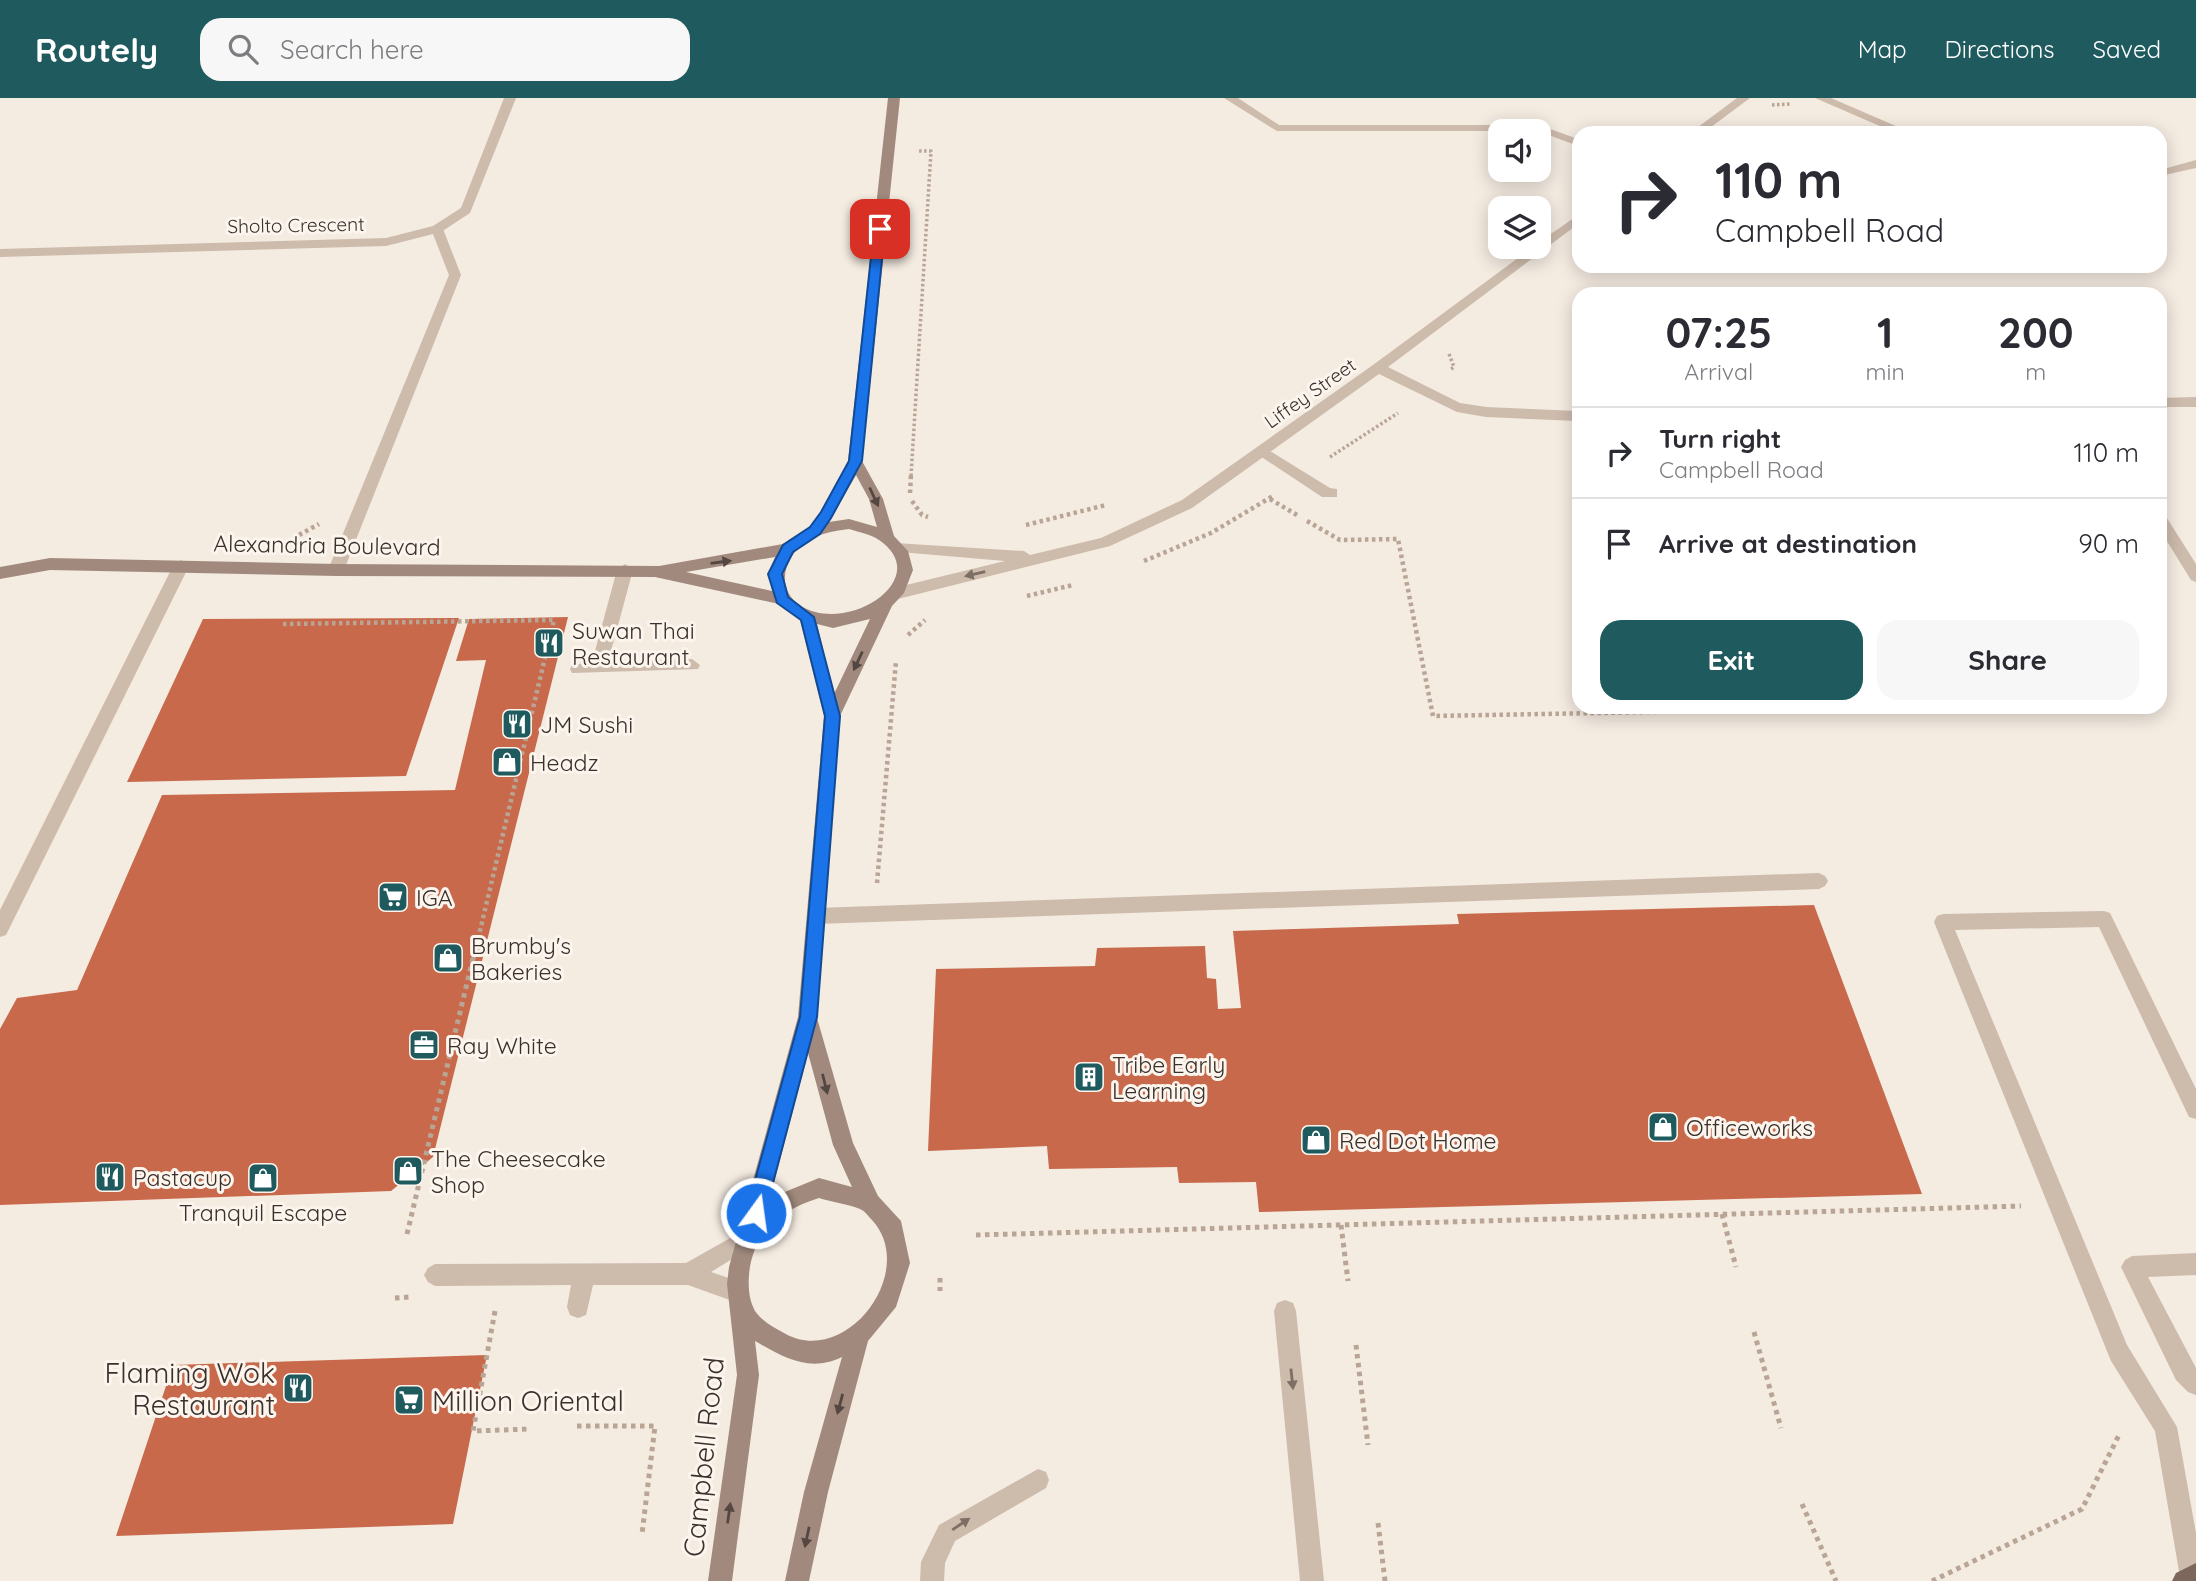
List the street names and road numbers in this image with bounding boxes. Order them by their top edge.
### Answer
street label: Sholto Crescent [227,212,365,238]
street label: Liffey Street [1260,353,1360,433]
street label: Alexandria Boulevard [213,529,441,561]
street label: Campbell Road [675,1355,731,1559]

